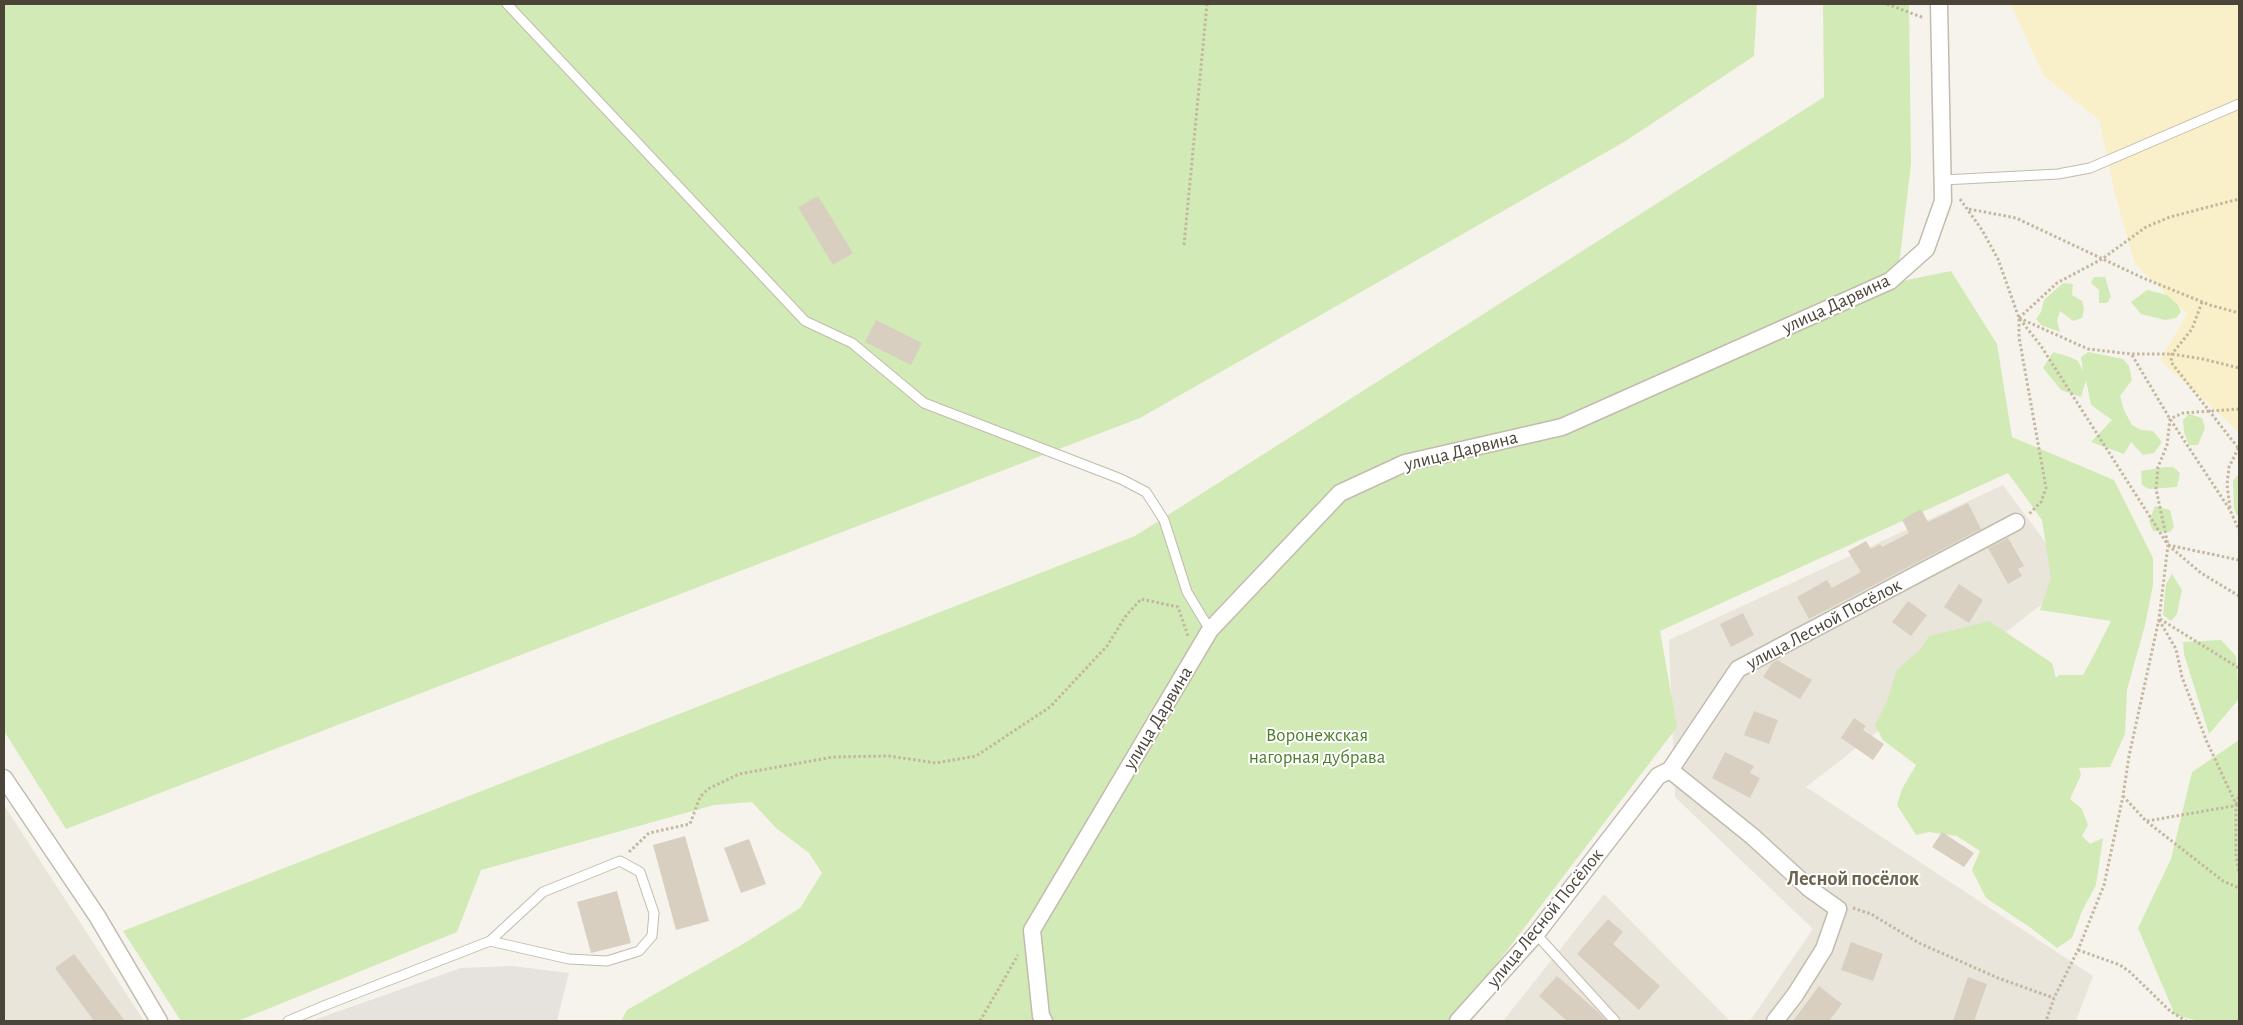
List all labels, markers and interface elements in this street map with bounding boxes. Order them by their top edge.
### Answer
street label: улица Дарвина [1779,269,1893,339]
street label: улица Дарвина [1402,426,1520,476]
street label: улица Лесной Посёлок [1743,573,1905,675]
street label: улица Дарвина [1118,662,1198,774]
park label: Воронежская нагорная дубрава [1249,724,1385,768]
street label: улица Лесной Посёлок [1482,844,1608,992]
district label: Лесной посёлок [1787,867,1919,891]

